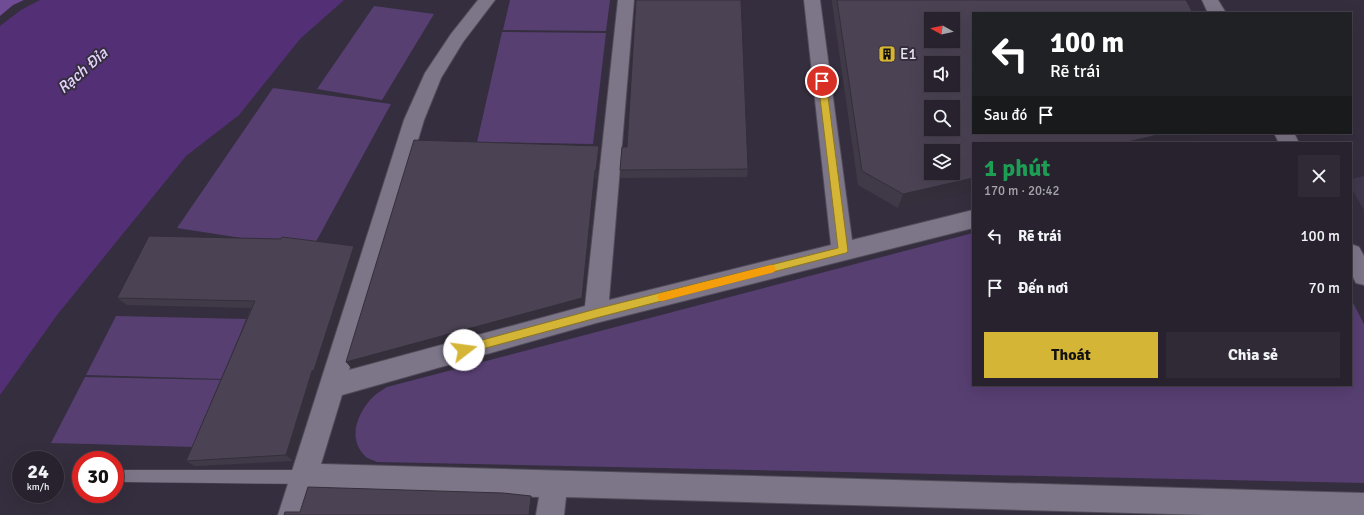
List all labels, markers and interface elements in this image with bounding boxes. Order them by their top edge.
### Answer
north arrow [924,12,960,48]
map controls [924,12,960,180]
text: 100 m [1050,26,1124,60]
icon: left [984,28,1036,80]
water label: Rạch Đỉa [53,43,113,98]
building icon: E1 [877,44,897,64]
place label: E1 [900,45,917,63]
button: sound [924,56,960,92]
text: Rẽ trái [1050,60,1100,82]
pin [805,64,839,98]
icon: arrive [811,70,833,92]
button: search [924,100,960,136]
icon: arrive [1035,104,1057,126]
text: Sau đó [984,106,1027,124]
button: layers [924,144,960,180]
text: 1 phút [984,153,1050,183]
button: close [1298,155,1340,197]
text: 170 m · 20:42 [984,183,1060,199]
icon: left [984,225,1006,247]
text: Rẽ trái [1018,227,1061,245]
text: 100 m [1300,227,1340,245]
icon: arrive [984,277,1006,299]
text: Đến nơi [1018,279,1068,297]
text: 70 m [1309,279,1340,297]
position arrow [443,329,485,371]
button: Thoát [984,332,1158,378]
button: Chia sẻ [1166,332,1340,378]
speed limit sign: 30 [72,451,124,503]
text: 24 [27,459,49,484]
text: km/h [27,481,49,493]

